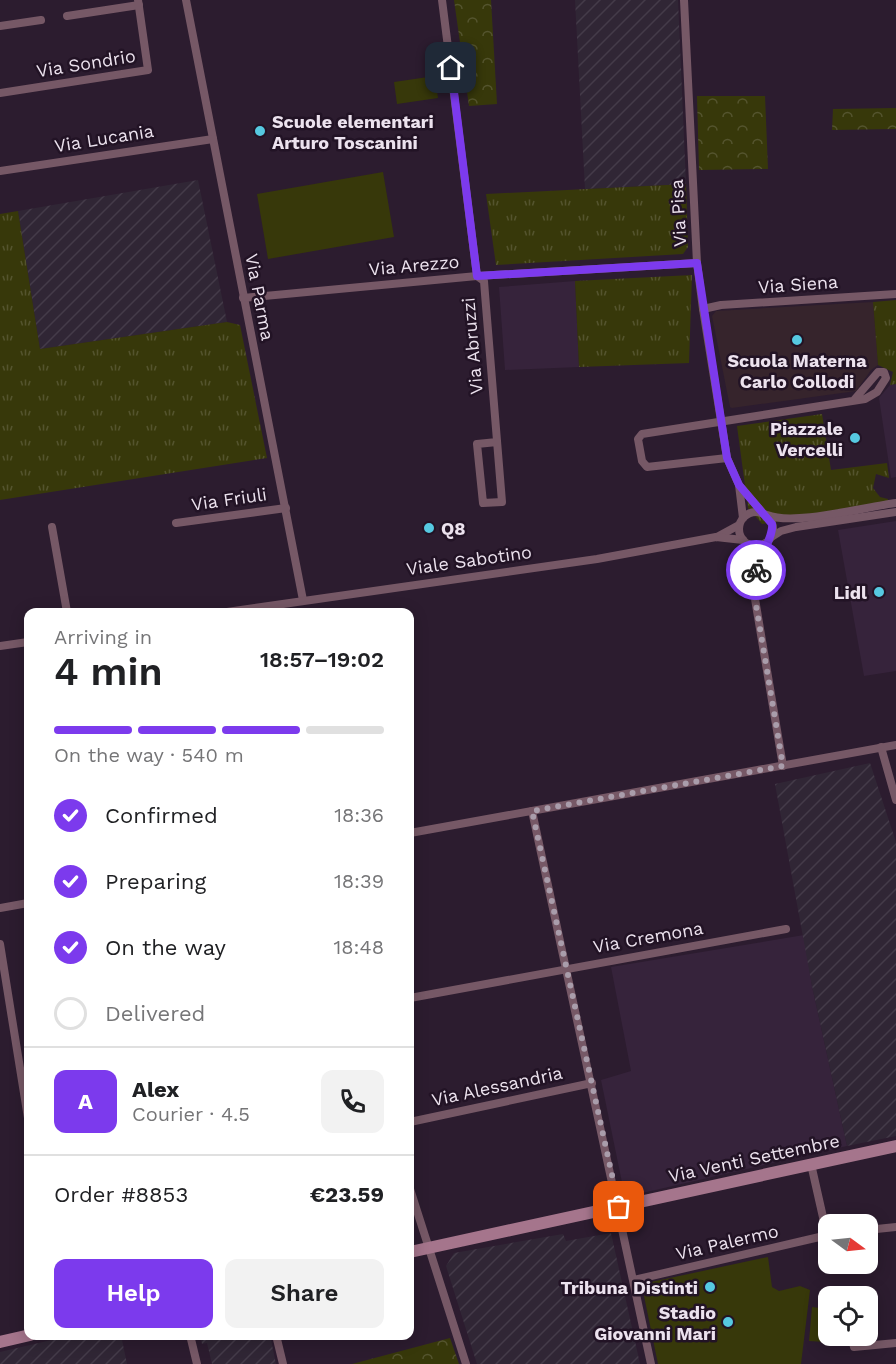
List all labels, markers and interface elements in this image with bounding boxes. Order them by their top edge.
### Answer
pin [425,42,476,93]
street label: Via Sondrio [35,45,137,81]
icon: home [434,51,467,84]
place label: Scuole elementari Arturo Toscanini [272,111,434,153]
street label: Via Lucania [53,120,155,156]
marker: Scuole elementari Arturo Toscanini [253,124,267,138]
street label: Via Pisa [666,179,690,247]
street label: Via Arezzo [368,251,460,279]
street label: Via Parma [241,252,279,342]
street label: Via Siena [757,271,839,297]
street label: Via Abruzzi [457,297,487,395]
marker: Scuola Materna Carlo Collodi [790,333,804,347]
place label: Scuola Materna Carlo Collodi [727,350,867,392]
place label: Piazzale Vercelli [770,418,843,460]
marker: Piazzale Vercelli [848,431,862,445]
street label: Via Friuli [190,483,268,515]
place label: Q8 [441,518,466,539]
marker: Q8 [422,521,436,535]
courier [726,540,786,600]
street label: Viale Sabotino [405,541,533,579]
icon: bike [740,554,773,587]
place label: Lidl [834,582,867,603]
marker: Lidl [872,585,886,599]
text: Arriving in [54,625,152,649]
text: 18:57–19:02 [260,647,384,672]
text: 4 min [54,649,163,694]
text: On the way · 540 m [54,743,244,767]
icon: check [54,799,87,832]
text: Confirmed [105,803,218,828]
text: 18:36 [334,803,384,827]
icon: check [54,865,87,898]
text: Preparing [105,869,206,894]
text: 18:39 [334,869,384,893]
street label: Via Cremona [591,917,705,957]
icon: check [54,931,87,964]
text: On the way [105,935,226,960]
text: 18:48 [333,935,384,959]
text: Delivered [105,1001,205,1026]
street label: Via Alessandria [430,1062,564,1110]
button: phone [321,1070,384,1133]
text: Alex [132,1077,179,1102]
text: A [78,1089,93,1114]
text: Courier · 4.5 [132,1102,250,1126]
street label: Via Venti Settembre [667,1130,841,1186]
pin [593,1181,644,1232]
text: Order #8853 [54,1182,188,1207]
text: €23.59 [310,1182,384,1207]
icon: bag [602,1190,635,1223]
north arrow [818,1214,878,1274]
map controls [818,1214,878,1346]
street label: Via Palermo [674,1220,780,1264]
button: Help [54,1259,213,1328]
button: Share [225,1259,384,1328]
place label: Tribuna Distinti [560,1277,698,1298]
marker: Tribuna Distinti [703,1280,717,1294]
button: locate [818,1286,878,1346]
place label: Stadio Giovanni Mari [594,1302,716,1344]
marker: Stadio Giovanni Mari [721,1315,735,1329]

